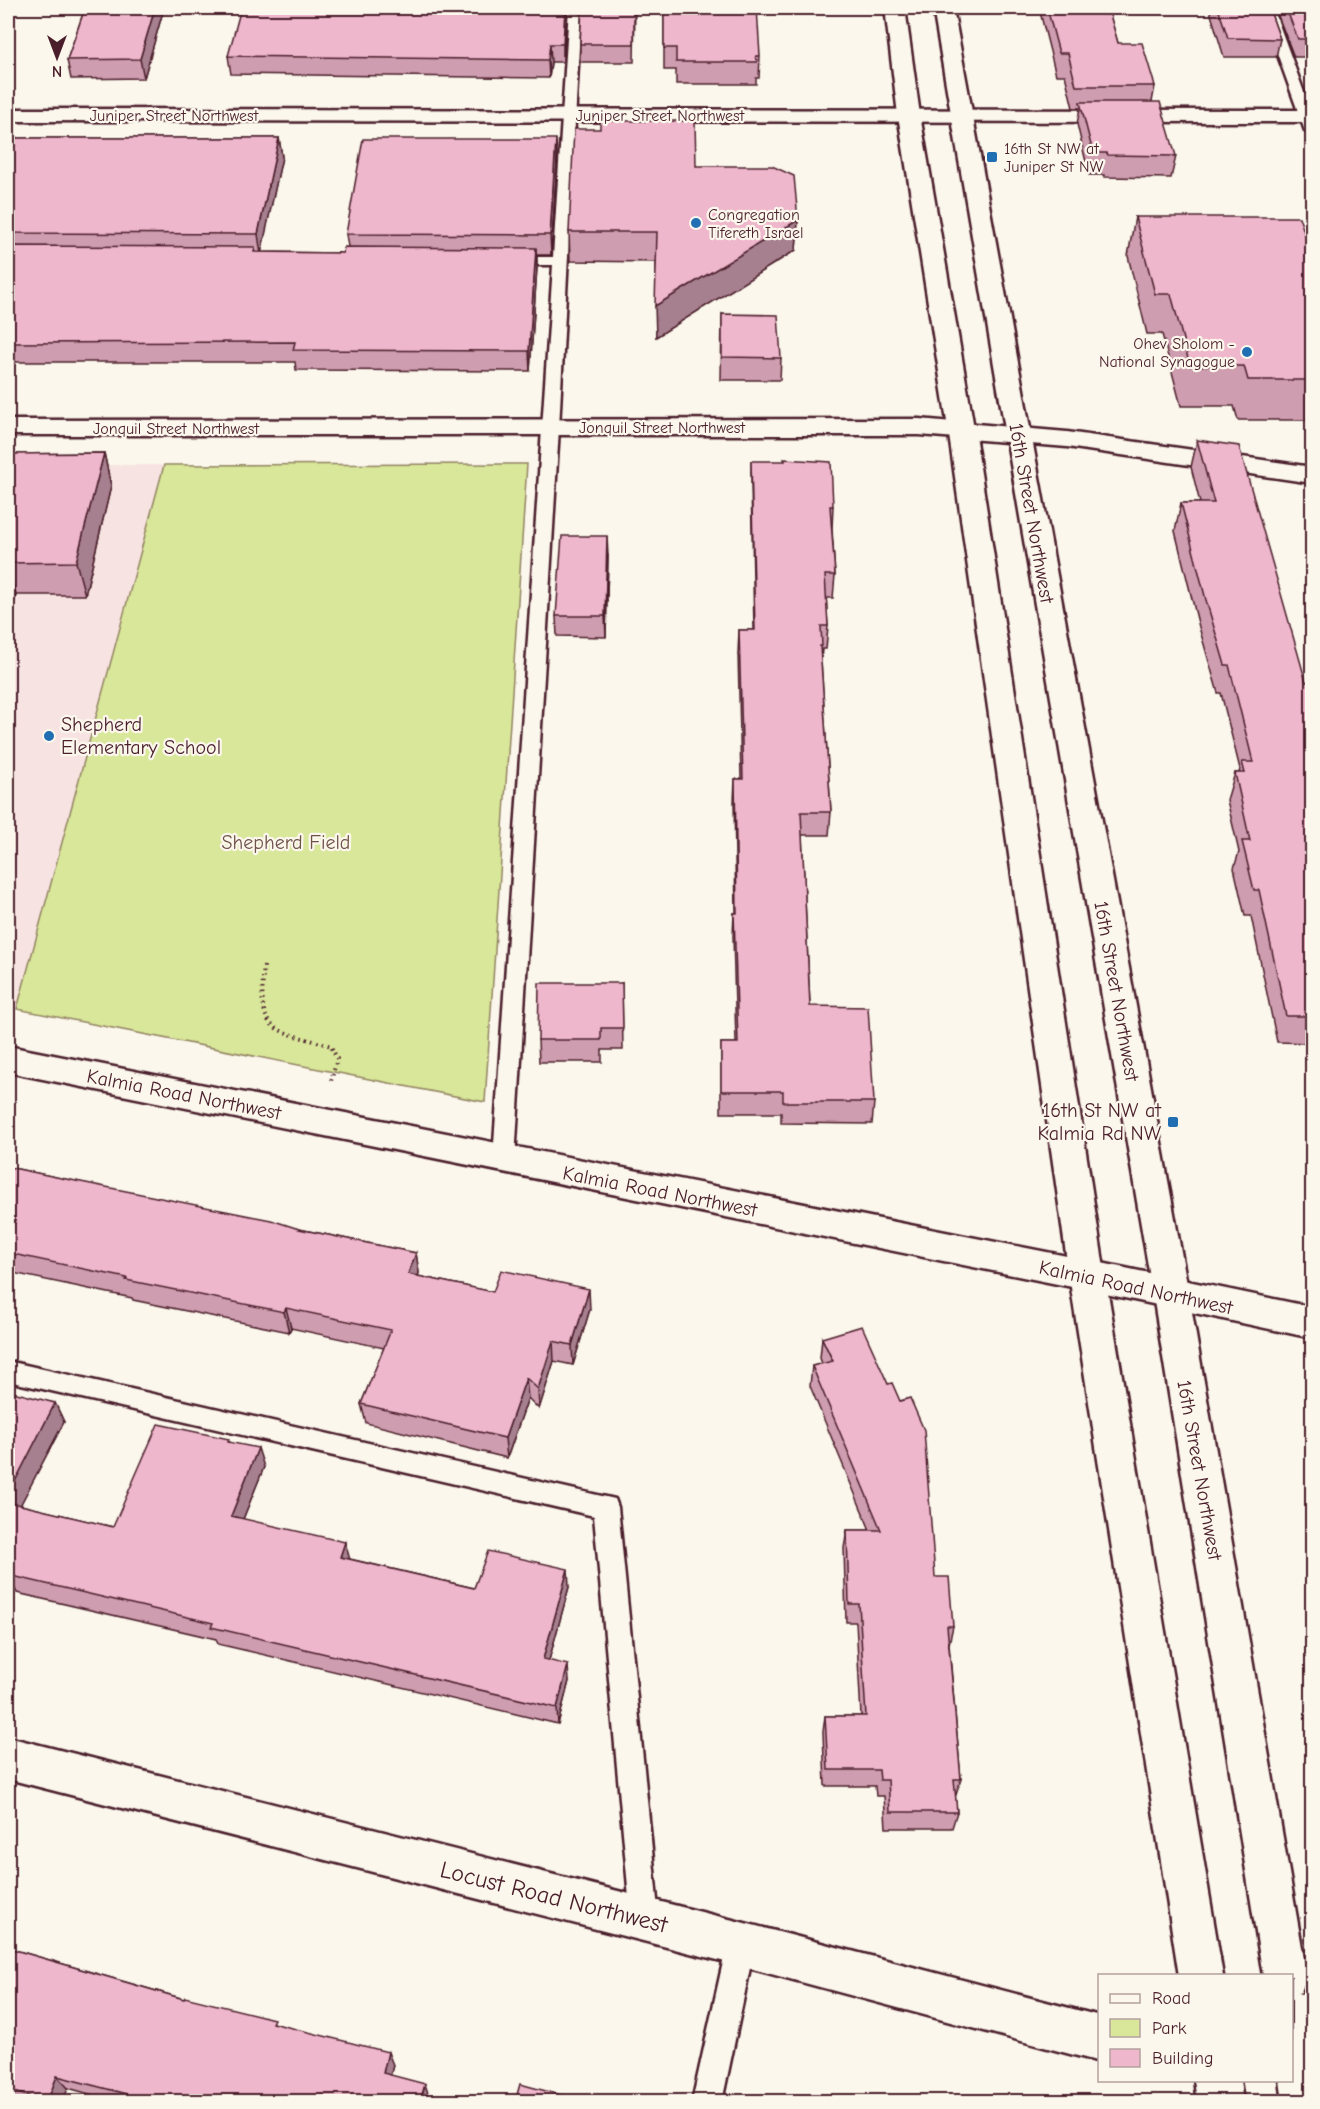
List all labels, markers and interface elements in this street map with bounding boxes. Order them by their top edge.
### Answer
north arrow [27,27,87,87]
text: N [52,62,62,80]
street label: Juniper Street Northwest [90,107,259,125]
street label: Juniper Street Northwest [576,107,745,125]
place label: 16th St NW at Juniper St NW [1004,140,1103,176]
marker: 16th St NW at Juniper St NW [985,150,999,164]
place label: Congregation Tifereth Israel [708,206,804,242]
marker: Congregation Tifereth Israel [689,216,703,230]
place label: Ohev Sholom - National Synagogue [1099,335,1235,371]
marker: Ohev Sholom - National Synagogue [1240,345,1254,359]
street label: Jonquil Street Northwest [579,419,745,437]
street label: Jonquil Street Northwest [93,420,259,438]
street label: 16th Street Northwest [1004,421,1059,606]
place label: Shepherd Elementary School [61,713,221,759]
marker: Shepherd Elementary School [42,729,56,743]
park label: Shepherd Field [222,831,350,854]
street label: 16th Street Northwest [1089,899,1144,1084]
street label: Kalmia Road Northwest [85,1064,284,1125]
place label: 16th St NW at Kalmia Rd NW [1038,1099,1162,1145]
marker: 16th St NW at Kalmia Rd NW [1166,1115,1180,1129]
street label: Kalmia Road Northwest [561,1161,760,1222]
street label: Kalmia Road Northwest [1037,1256,1236,1320]
street label: 16th Street Northwest [1172,1378,1227,1563]
street label: Locust Road Northwest [437,1855,672,1939]
legend [1098,1974,1293,2082]
text: Road [1152,1988,1191,2009]
text: Park [1152,2018,1187,2039]
text: Building [1152,2048,1214,2069]

